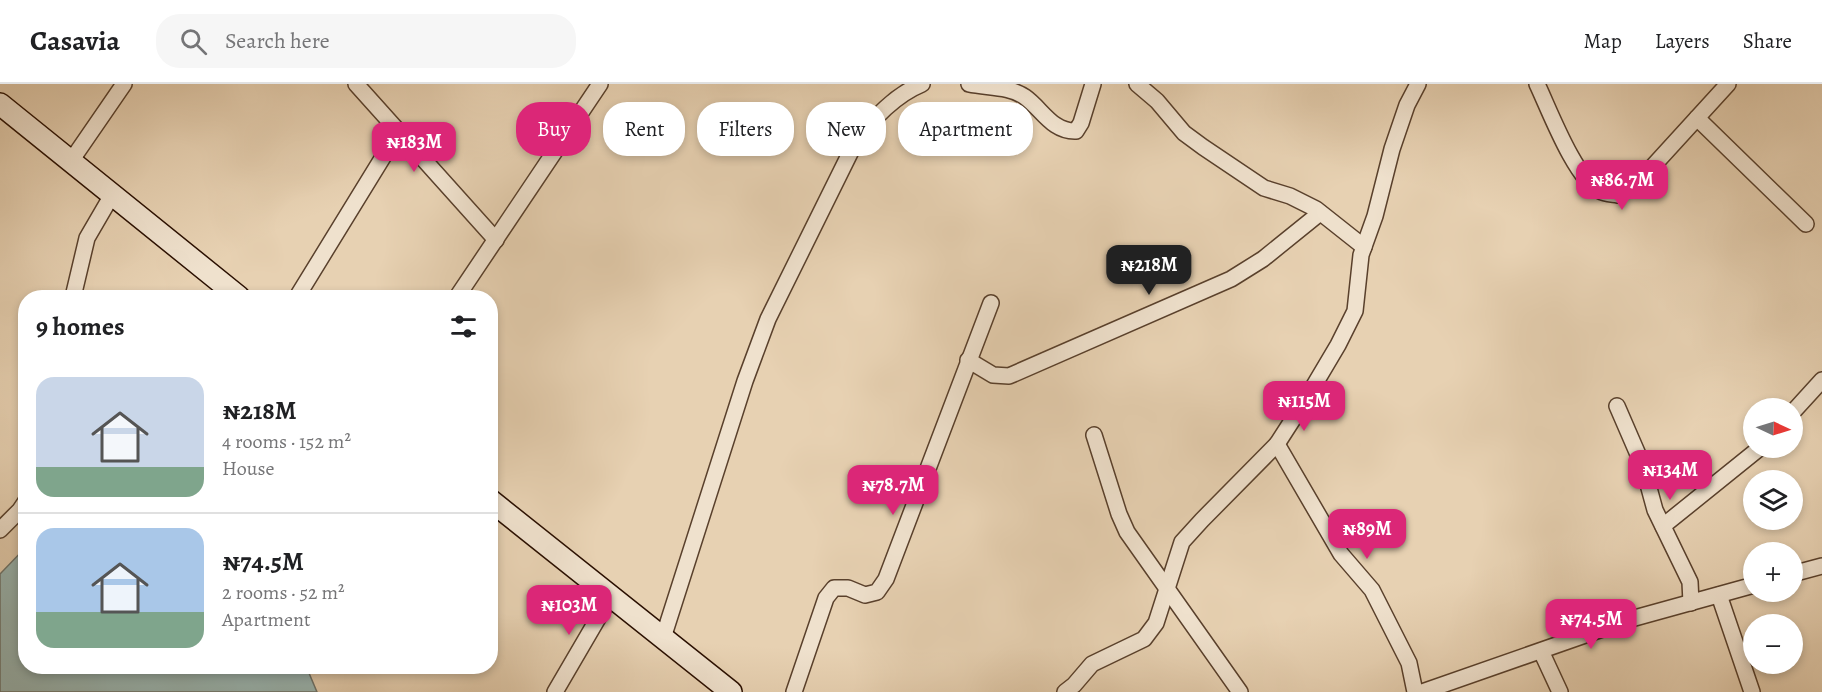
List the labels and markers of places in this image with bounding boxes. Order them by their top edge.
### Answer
pin: ₦183M [372,122,456,173]
pin: ₦86.7M [1573,160,1671,211]
pin: ₦218M [1107,245,1191,296]
pin: ₦115M [1262,381,1346,432]
pin: ₦134M [1628,450,1712,501]
pin: ₦78.7M [844,465,942,516]
pin: ₦89M [1331,509,1403,560]
pin: ₦103M [527,585,611,636]
pin: ₦74.5M [1542,599,1640,650]

